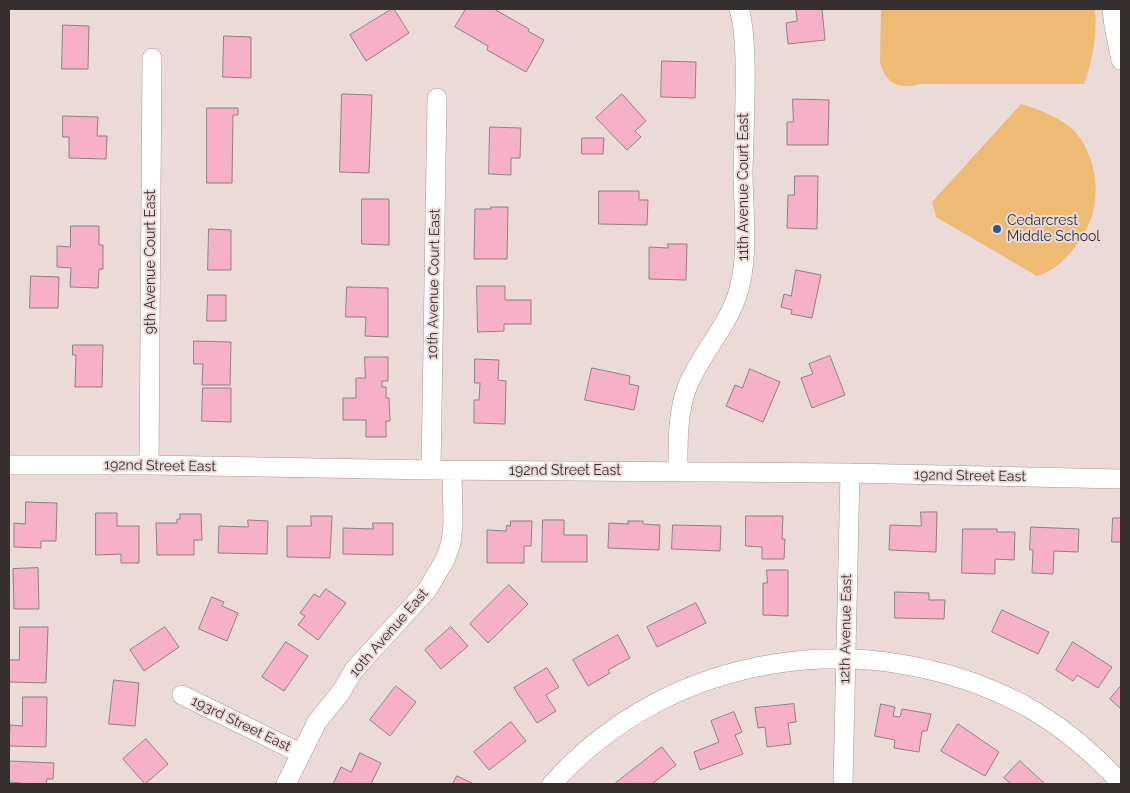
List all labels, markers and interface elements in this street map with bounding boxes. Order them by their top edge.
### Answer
street label: 11th Avenue Court East [736,113,752,261]
street label: 9th Avenue Court East [143,190,159,334]
street label: 10th Avenue Court East [424,209,444,359]
place label: Cedarcrest Middle School [1007,213,1100,246]
marker: Cedarcrest Middle School [991,223,1003,235]
street label: 192nd Street East [104,457,216,475]
street label: 192nd Street East [509,463,621,479]
street label: 192nd Street East [914,467,1026,485]
street label: 12th Avenue East [837,574,855,684]
street label: 10th Avenue East [346,586,432,680]
street label: 193rd Street East [189,693,293,755]

